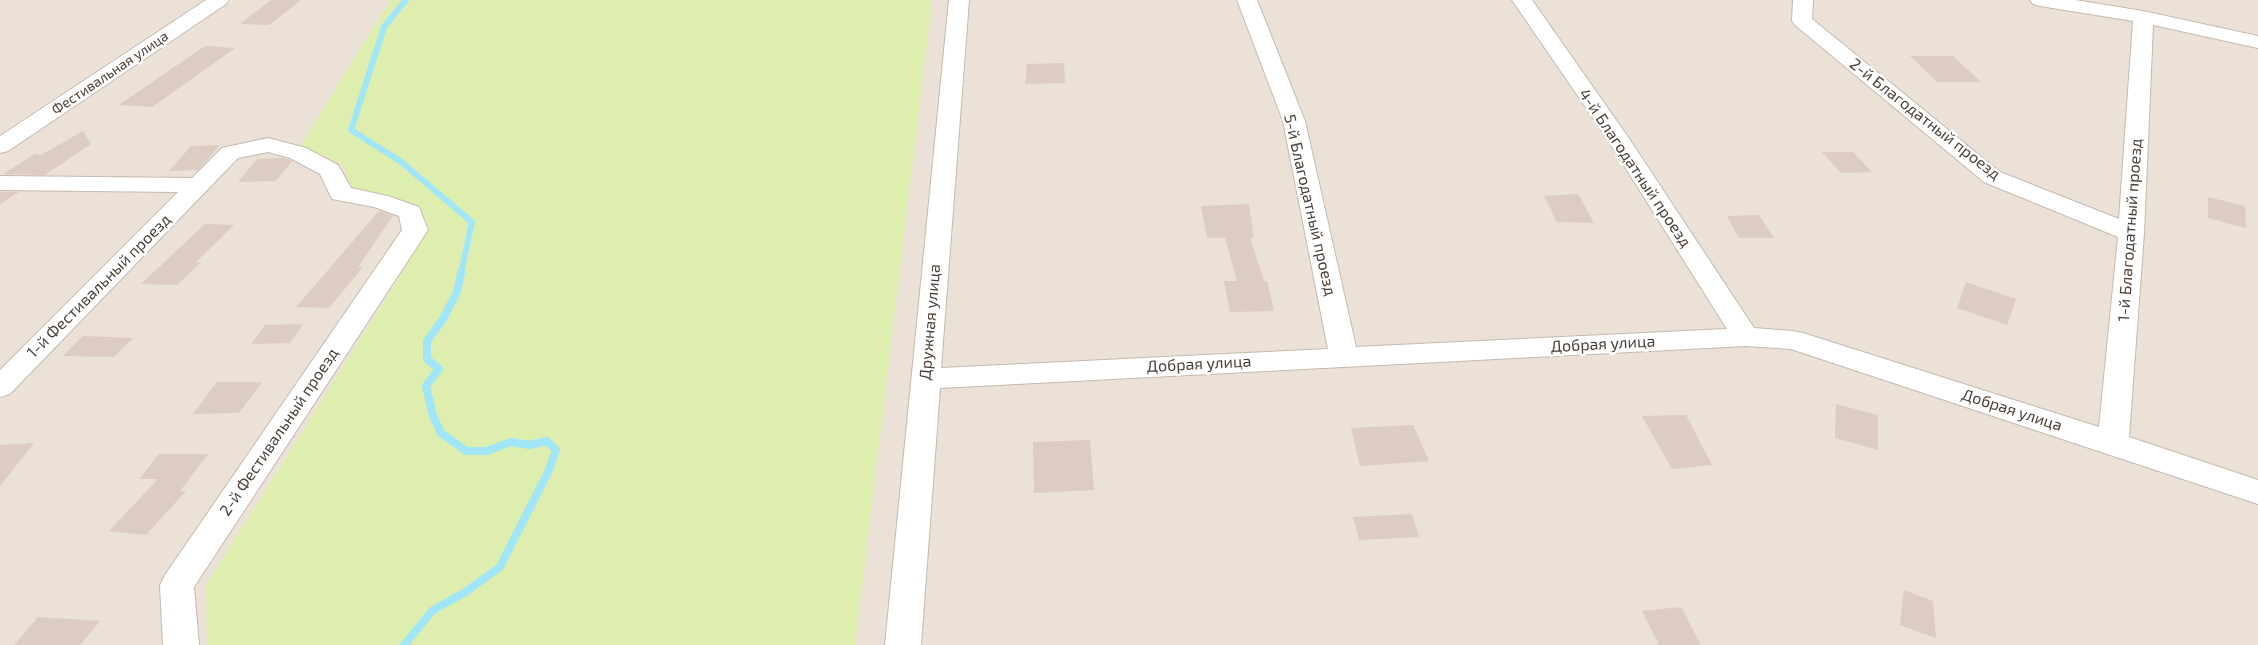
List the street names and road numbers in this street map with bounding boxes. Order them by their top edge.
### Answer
street label: Фестивальная улица [48,28,172,118]
street label: 2-й Благодатный проезд [1846,54,2004,184]
street label: 4-й Благодатный проезд [1575,85,1695,251]
street label: 5-й Благодатный проезд [1280,112,1340,298]
street label: 1-й Благодатный проезд [2114,138,2146,322]
street label: 1-й Фестивальный проезд [23,210,175,362]
street label: Дружная улица [915,263,945,381]
street label: Добрая улица [1550,332,1656,356]
street label: 2-й Фестивальный проезд [216,344,342,520]
street label: Добрая улица [1146,352,1252,376]
street label: Добрая улица [1959,385,2065,435]

